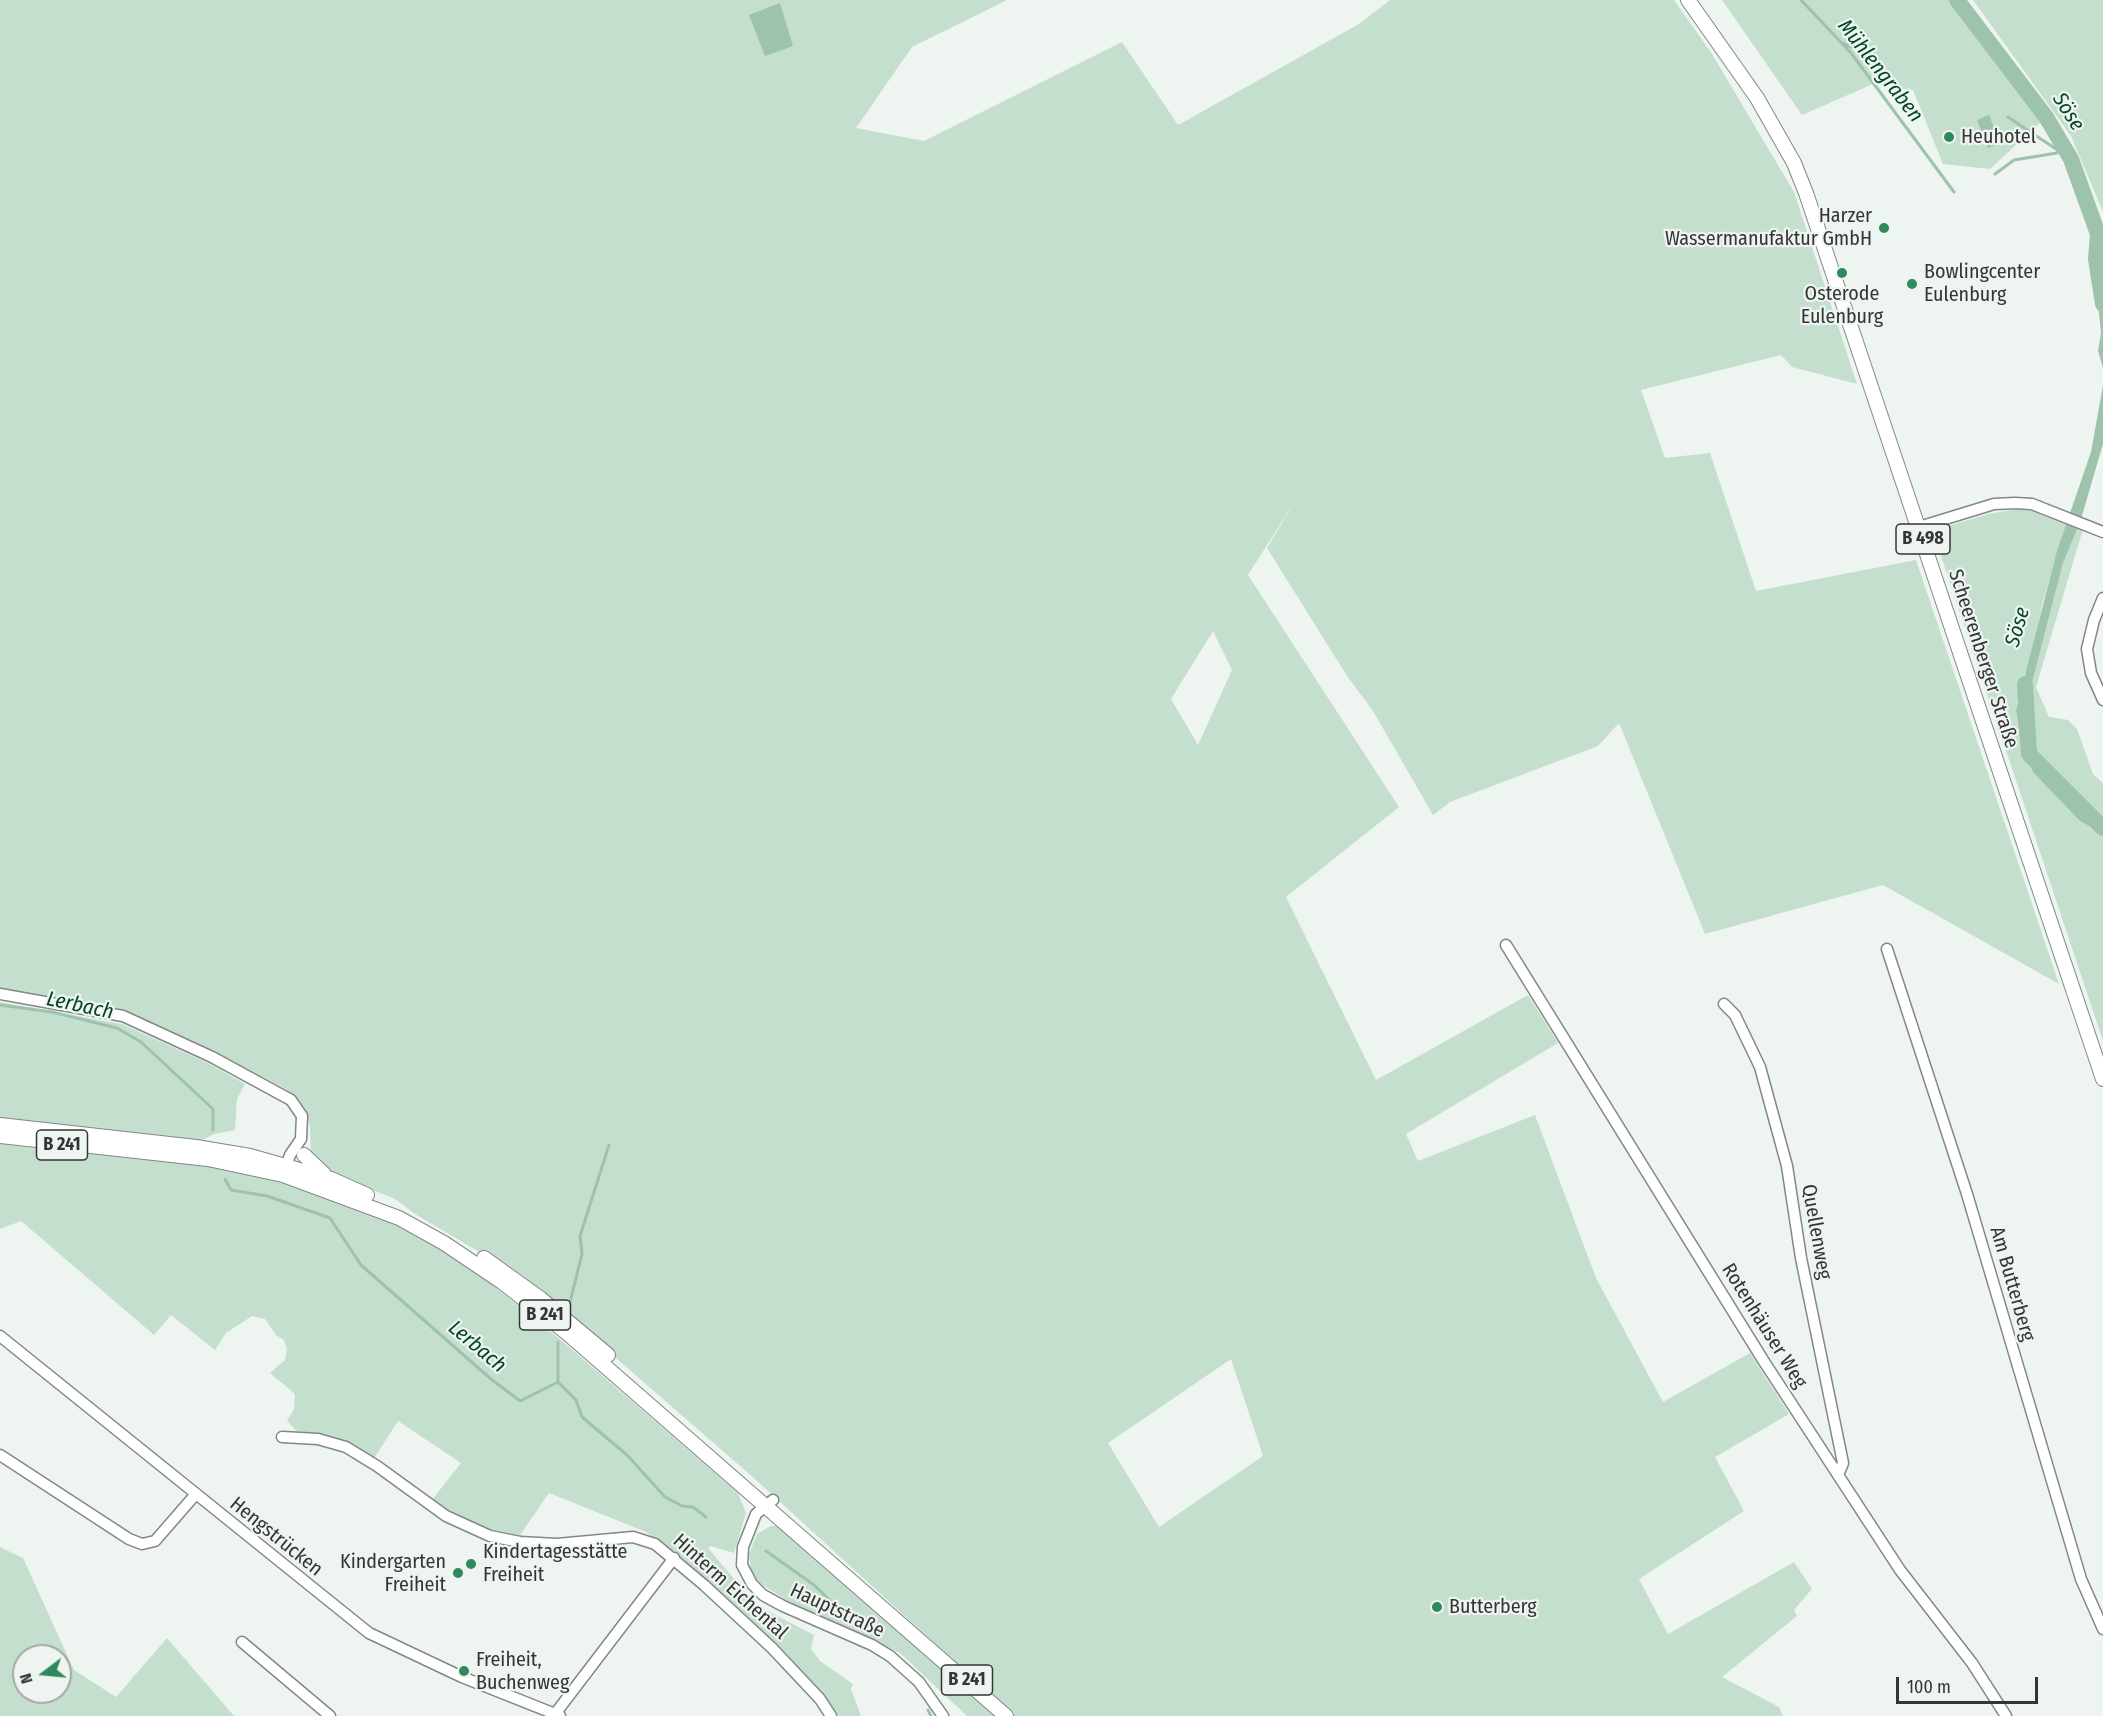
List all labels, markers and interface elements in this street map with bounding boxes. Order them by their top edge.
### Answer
water label: Mühlengraben [1832,15,1928,127]
water label: Söse [2047,88,2089,136]
place label: Heuhotel [1961,125,2036,149]
marker: Heuhotel [1942,130,1956,144]
place label: Harzer Wassermanufaktur GmbH [1665,204,1872,251]
marker: Harzer Wassermanufaktur GmbH [1877,221,1891,235]
place label: Bowlingcenter Eulenburg [1924,260,2040,307]
marker: Osterode Eulenburg [1835,266,1849,280]
marker: Bowlingcenter Eulenburg [1905,277,1919,291]
place label: Osterode Eulenburg [1801,282,1883,329]
road number: B 498 [1896,524,1950,554]
street label: Scheerenberger Straße [1943,567,2023,751]
water label: Söse [2000,604,2036,650]
water label: Lerbach [44,987,116,1025]
road number: B 241 [36,1130,88,1160]
street label: Quellenweg [1796,1183,1836,1281]
street label: Am Butterberg [1984,1224,2040,1344]
street label: Rotenhäuser Weg [1716,1259,1812,1393]
road number: B 241 [520,1300,570,1330]
water label: Lerbach [443,1316,511,1378]
street label: Hengstrücken [225,1492,327,1582]
street label: Hinterm Eichental [668,1529,792,1645]
place label: Kindertagesstätte Freiheit [483,1540,627,1587]
place label: Kindergarten Freiheit [340,1550,446,1597]
marker: Kindertagesstätte Freiheit [464,1557,478,1571]
marker: Kindergarten Freiheit [451,1566,465,1580]
street label: Hauptstraße [786,1579,888,1643]
place label: Butterberg [1449,1595,1537,1619]
marker: Butterberg [1430,1600,1444,1614]
north arrow [12,1644,72,1704]
place label: Freiheit, Buchenweg [476,1648,569,1695]
marker: Freiheit, Buchenweg [457,1664,471,1678]
road number: B 241 [942,1665,992,1695]
scale bar [1899,1665,2042,1703]
text: N [16,1671,37,1686]
text: 100 m [1907,1676,1951,1698]

